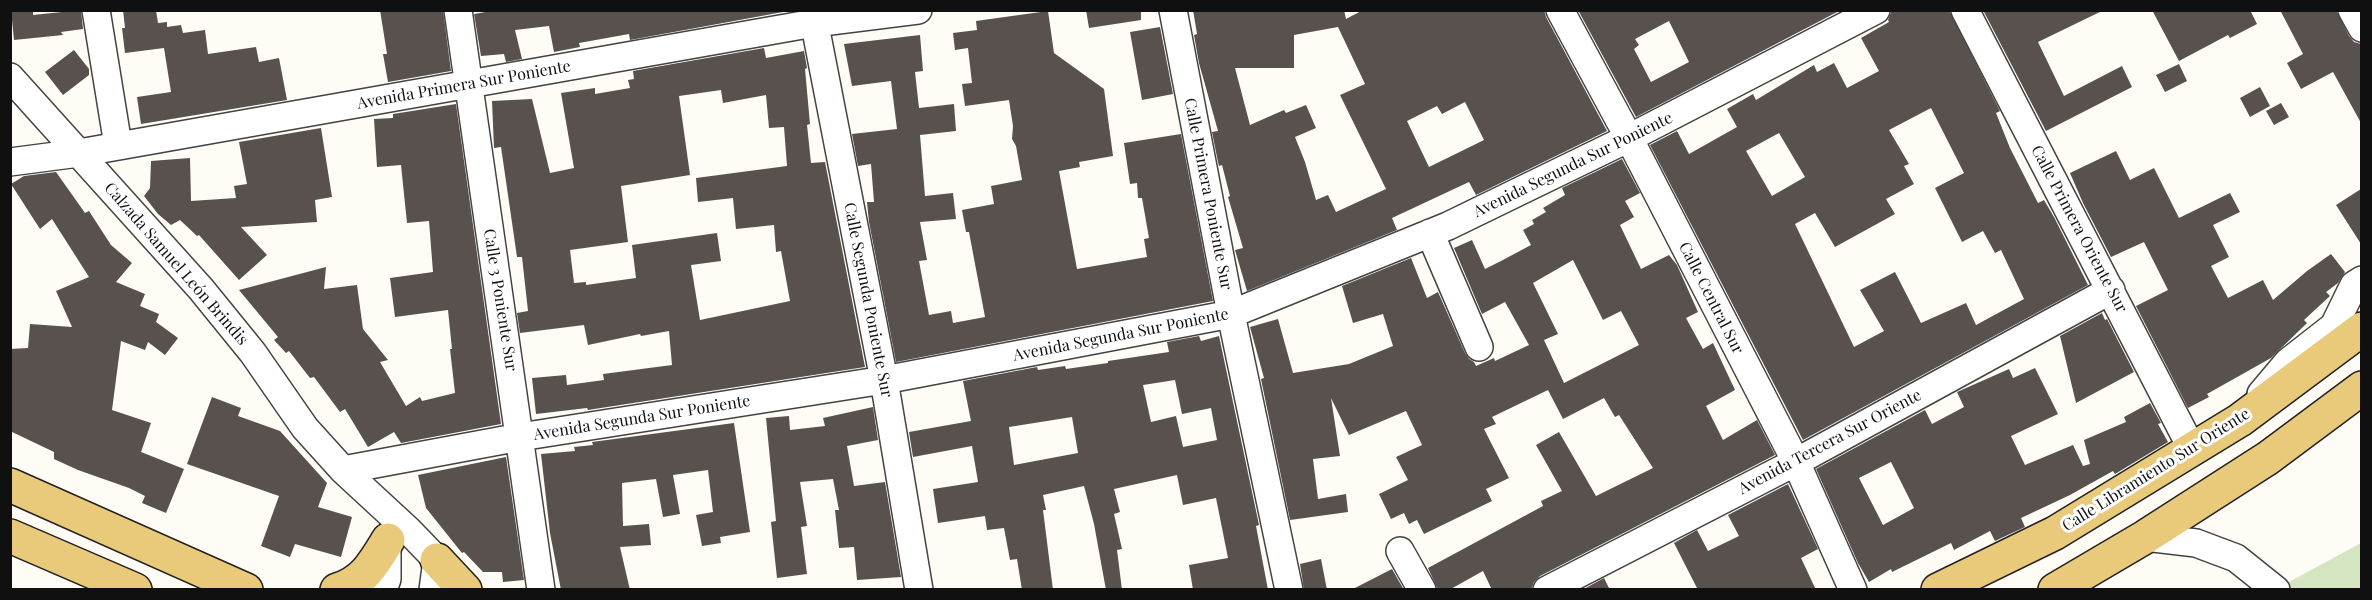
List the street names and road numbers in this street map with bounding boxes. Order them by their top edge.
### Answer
street label: Avenida Primera Sur Poniente [356,57,572,113]
street label: Calle Primera Poniente Sur [1180,96,1236,292]
street label: Avenida Segunda Sur Poniente [1470,108,1676,222]
street label: Calle Primera Oriente Sur [2027,142,2131,316]
street label: Calzada Samuel León Brindis [100,179,252,349]
street label: Calle Segunda Poniente Sur [840,201,896,399]
street label: Calle 3 Poniente Sur [479,227,521,373]
street label: Calle Central Sur [1675,239,1747,357]
street label: Avenida Segunda Sur Poniente [1012,305,1230,365]
street label: Avenida Tercera Sur Oriente [1735,386,1925,498]
street label: Avenida Segunda Sur Poniente [532,391,752,445]
street label: Calle Libramiento Sur Oriente [2059,404,2253,536]

